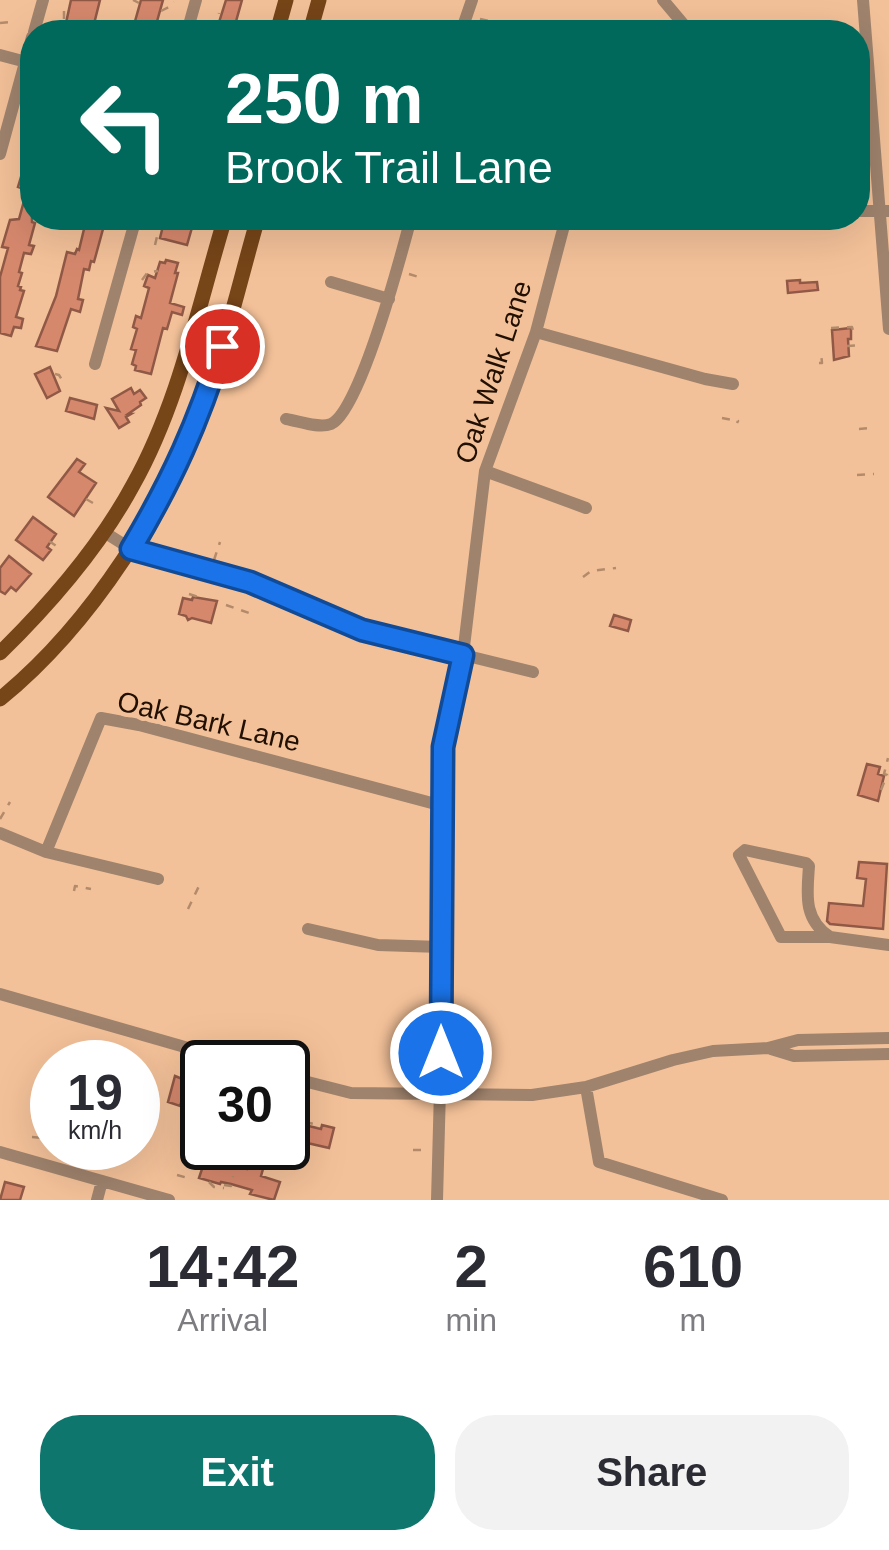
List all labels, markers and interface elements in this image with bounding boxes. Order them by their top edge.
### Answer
icon: left [60,60,190,190]
text: 250 m [225,60,423,138]
text: Brook Trail Lane [225,142,553,193]
street label: Oak Walk Lane [449,277,538,467]
pin [180,304,265,389]
icon: arrive [195,319,250,374]
street label: Oak Bark Lane [114,685,303,758]
position arrow [389,1001,493,1105]
speed limit sign: 30 [180,1040,310,1170]
text: 19 [67,1065,123,1121]
text: km/h [68,1116,122,1144]
text: 14:42 [146,1233,299,1300]
text: 2 [454,1233,488,1300]
text: 610 [643,1233,743,1300]
text: Arrival [177,1302,268,1338]
text: min [445,1302,497,1338]
text: m [680,1302,706,1338]
button: Exit [40,1415,435,1530]
button: Share [455,1415,849,1530]

